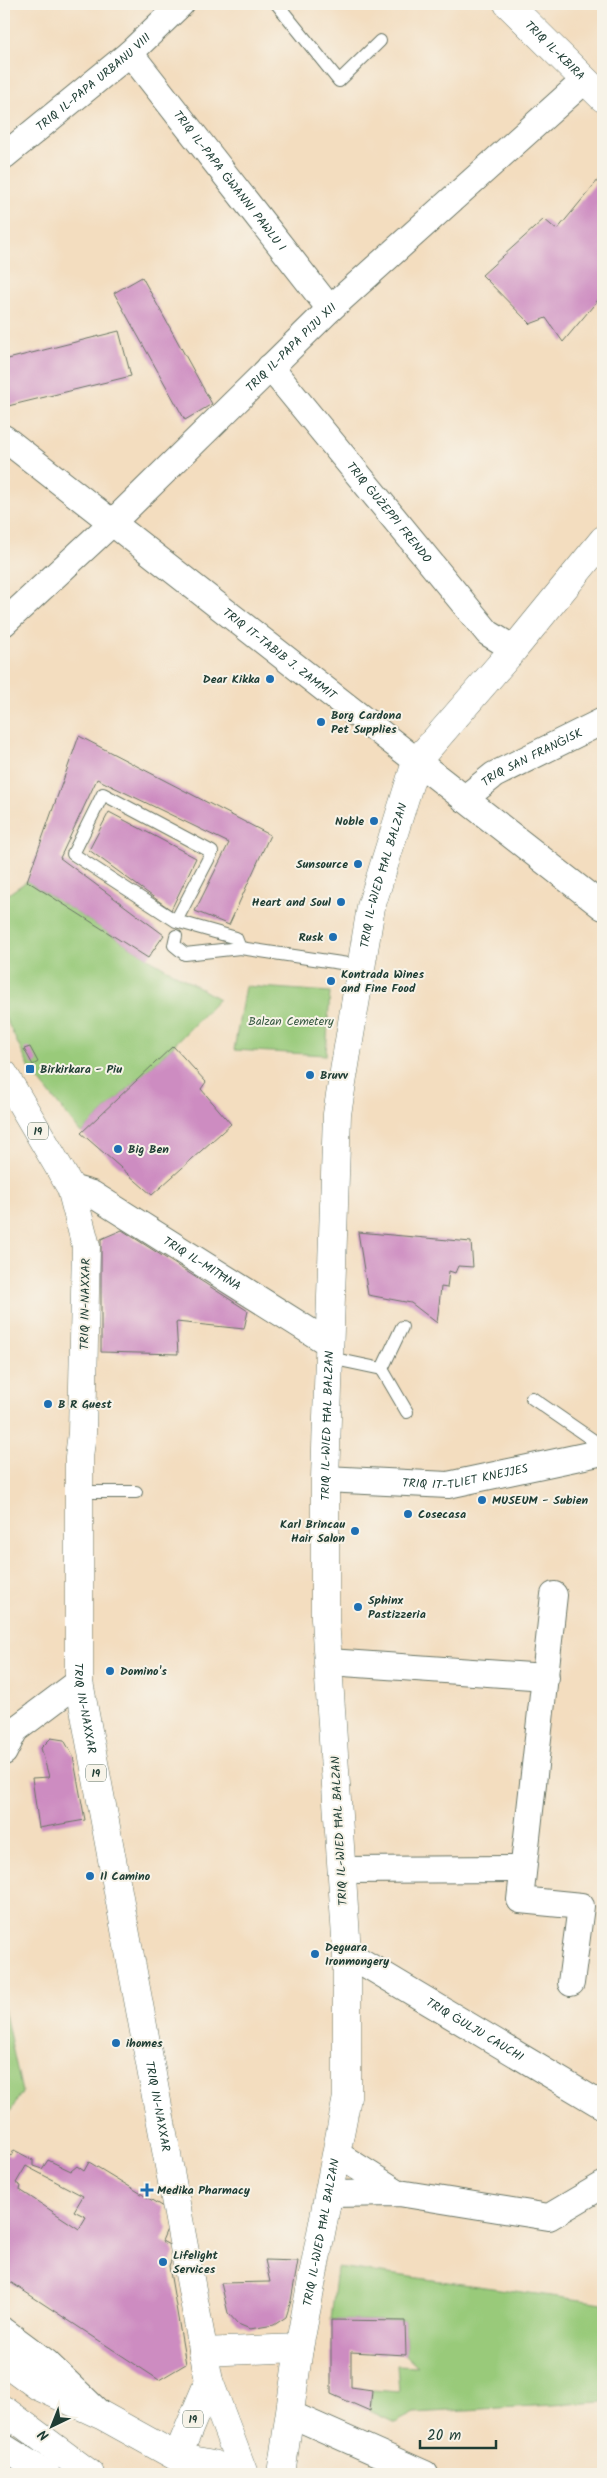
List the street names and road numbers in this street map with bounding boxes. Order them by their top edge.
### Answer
street label: TRIQ IL-KBIRA [520,16,589,85]
street label: TRIQ IL-PAPA URBANU VIII [32,29,156,136]
street label: TRIQ IL-PAPA ĠWANNI PAWLU I [168,106,291,256]
street label: TRIQ IL-PAPA PIJU XII [242,298,341,397]
street label: TRIQ ĠUŻEPPI FRENDO [342,458,436,568]
street label: TRIQ IT-TABIB J. ZAMMIT [218,604,342,706]
street label: TRIQ SAN FRANĠISK [477,723,586,792]
street label: TRIQ IL-WIED ĦAL BALZAN [355,801,413,950]
road number: 19 [28,1122,48,1140]
street label: TRIQ IL-MITĦNA [159,1232,245,1296]
street label: TRIQ IN-NAXXAR [75,1258,96,1350]
street label: TRIQ IL-WIED ĦAL BALZAN [316,1350,339,1501]
street label: TRIQ IT-TLIET KNEJJES [402,1459,530,1495]
street label: TRIQ IN-NAXXAR [69,1663,101,1755]
street label: TRIQ IL-WIED ĦAL BALZAN [326,1756,353,1906]
road number: 19 [86,1765,106,1782]
street label: TRIQ ĠULJU CAUCHI [422,1993,527,2067]
street label: TRIQ IN-NAXXAR [140,2060,175,2153]
street label: TRIQ IL-WIED ĦAL BALZAN [298,2157,345,2308]
road number: 19 [183,2410,203,2428]

